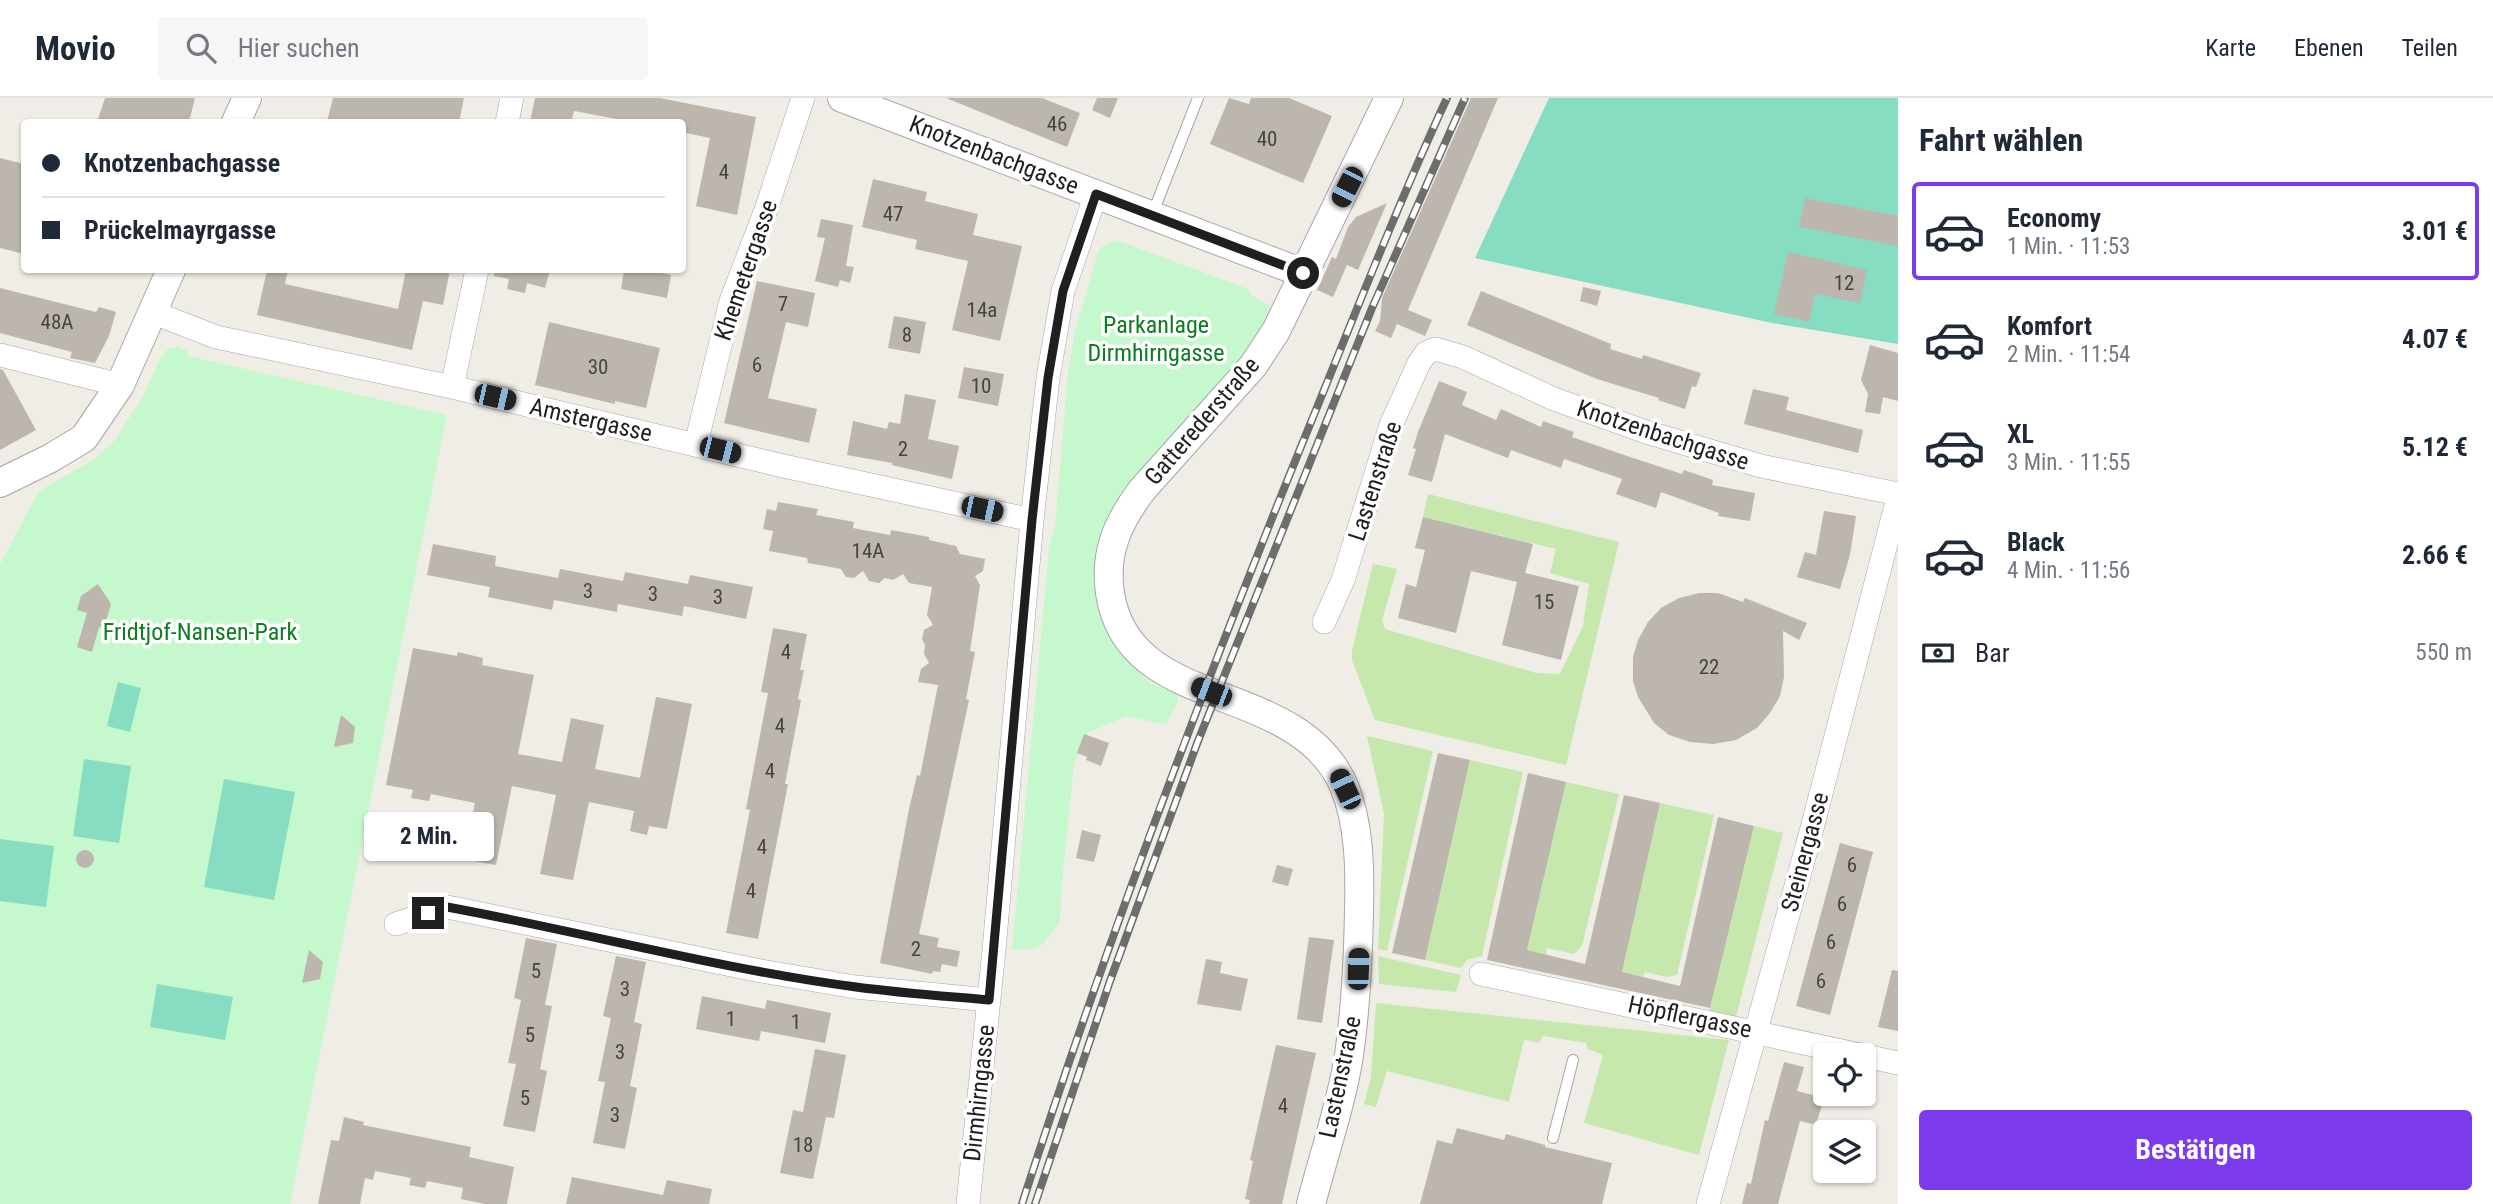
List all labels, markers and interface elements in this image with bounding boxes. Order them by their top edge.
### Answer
search box [158,17,648,80]
text: Movio [35,29,116,68]
icon: search [182,29,220,67]
text: Hier suchen [238,33,360,63]
text: Karte [2205,34,2256,62]
text: Ebenen [2294,34,2364,62]
text: Teilen [2402,34,2458,62]
street label: Knotzenbachgasse [905,110,1083,200]
house number: 46 [1047,112,1067,136]
text: Fahrt wählen [1919,121,2083,159]
house number: 40 [1257,127,1277,151]
text: Knotzenbachgasse [84,148,280,178]
house number: 4 [719,160,729,184]
car [1329,164,1366,210]
street label: Khemetergasse [709,196,783,344]
icon: car [1923,200,1986,263]
house number: 47 [883,202,903,226]
text: Economy [2007,203,2101,233]
text: Prückelmayrgasse [84,215,276,245]
text: 3.01 € [2402,216,2468,246]
text: 1 Min. · 11:53 [2007,233,2130,260]
route start [1287,257,1319,289]
house number: 12 [1834,271,1854,295]
house number: 7 [778,292,788,316]
house number: 14a [967,298,997,322]
icon: car [1923,308,1986,371]
house number: 48A [41,310,73,334]
park label: Parkanlage Dirmhirngasse [1087,311,1225,367]
text: Komfort [2007,311,2092,341]
house number: 8 [902,323,912,347]
text: 4.07 € [2402,324,2468,354]
text: 2 Min. · 11:54 [2007,341,2130,368]
street label: Gatterederstraße [1139,351,1265,491]
house number: 6 [752,353,762,377]
house number: 30 [588,355,608,379]
house number: 10 [971,374,991,398]
car [473,382,518,412]
street label: Amstergasse [527,392,655,448]
street label: Knotzenbachgasse [1573,394,1753,476]
icon: car [1923,416,1986,479]
street label: Lastenstraße [1343,418,1407,544]
text: XL [2007,419,2034,449]
text: 5.12 € [2402,432,2468,462]
car [698,435,743,465]
house number: 2 [898,437,908,461]
text: 3 Min. · 11:55 [2007,449,2130,476]
car [960,494,1005,524]
icon: car [1923,524,1986,587]
text: Black [2007,527,2065,557]
house number: 14A [852,539,884,563]
text: 2.66 € [2402,540,2468,570]
text: 4 Min. · 11:56 [2007,557,2130,584]
house number: 3 [583,579,593,603]
house number: 3 [648,582,658,606]
house number: 3 [713,585,723,609]
house number: 15 [1534,590,1554,614]
park label: Fridtjof-Nansen-Park [103,618,297,646]
icon: cash [1919,634,1957,672]
text: Bar [1975,638,2010,668]
text: 550 m [2415,639,2472,666]
house number: 4 [781,640,791,664]
house number: 22 [1699,655,1719,679]
car [1188,675,1235,709]
house number: 4 [775,714,785,738]
house number: 4 [765,759,775,783]
car [1327,766,1364,812]
street label: Steinergasse [1776,789,1834,915]
callout: 2 Min. [363,812,493,860]
text: 2 Min. [400,823,458,850]
house number: 4 [757,835,767,859]
house number: 6 [1847,853,1857,877]
house number: 4 [746,879,756,903]
house number: 6 [1837,892,1847,916]
route end [412,897,444,929]
house number: 6 [1826,930,1836,954]
house number: 2 [911,937,921,961]
car [1347,948,1370,990]
house number: 5 [531,959,541,983]
house number: 6 [1816,969,1826,993]
house number: 3 [620,977,630,1001]
street label: Höpflergasse [1626,990,1754,1044]
house number: 1 [726,1007,736,1031]
house number: 1 [791,1010,801,1034]
street label: Lastenstraße [1313,1013,1367,1141]
house number: 5 [525,1023,535,1047]
street label: Dirmhirngasse [958,1023,1000,1163]
house number: 3 [615,1040,625,1064]
map controls [1813,1043,1876,1183]
button: locate [1813,1043,1876,1106]
house number: 5 [520,1086,530,1110]
house number: 4 [1278,1094,1288,1118]
house number: 3 [610,1103,620,1127]
button: Bestätigen [1919,1110,2472,1190]
button: layers [1813,1120,1876,1183]
house number: 18 [793,1133,813,1157]

